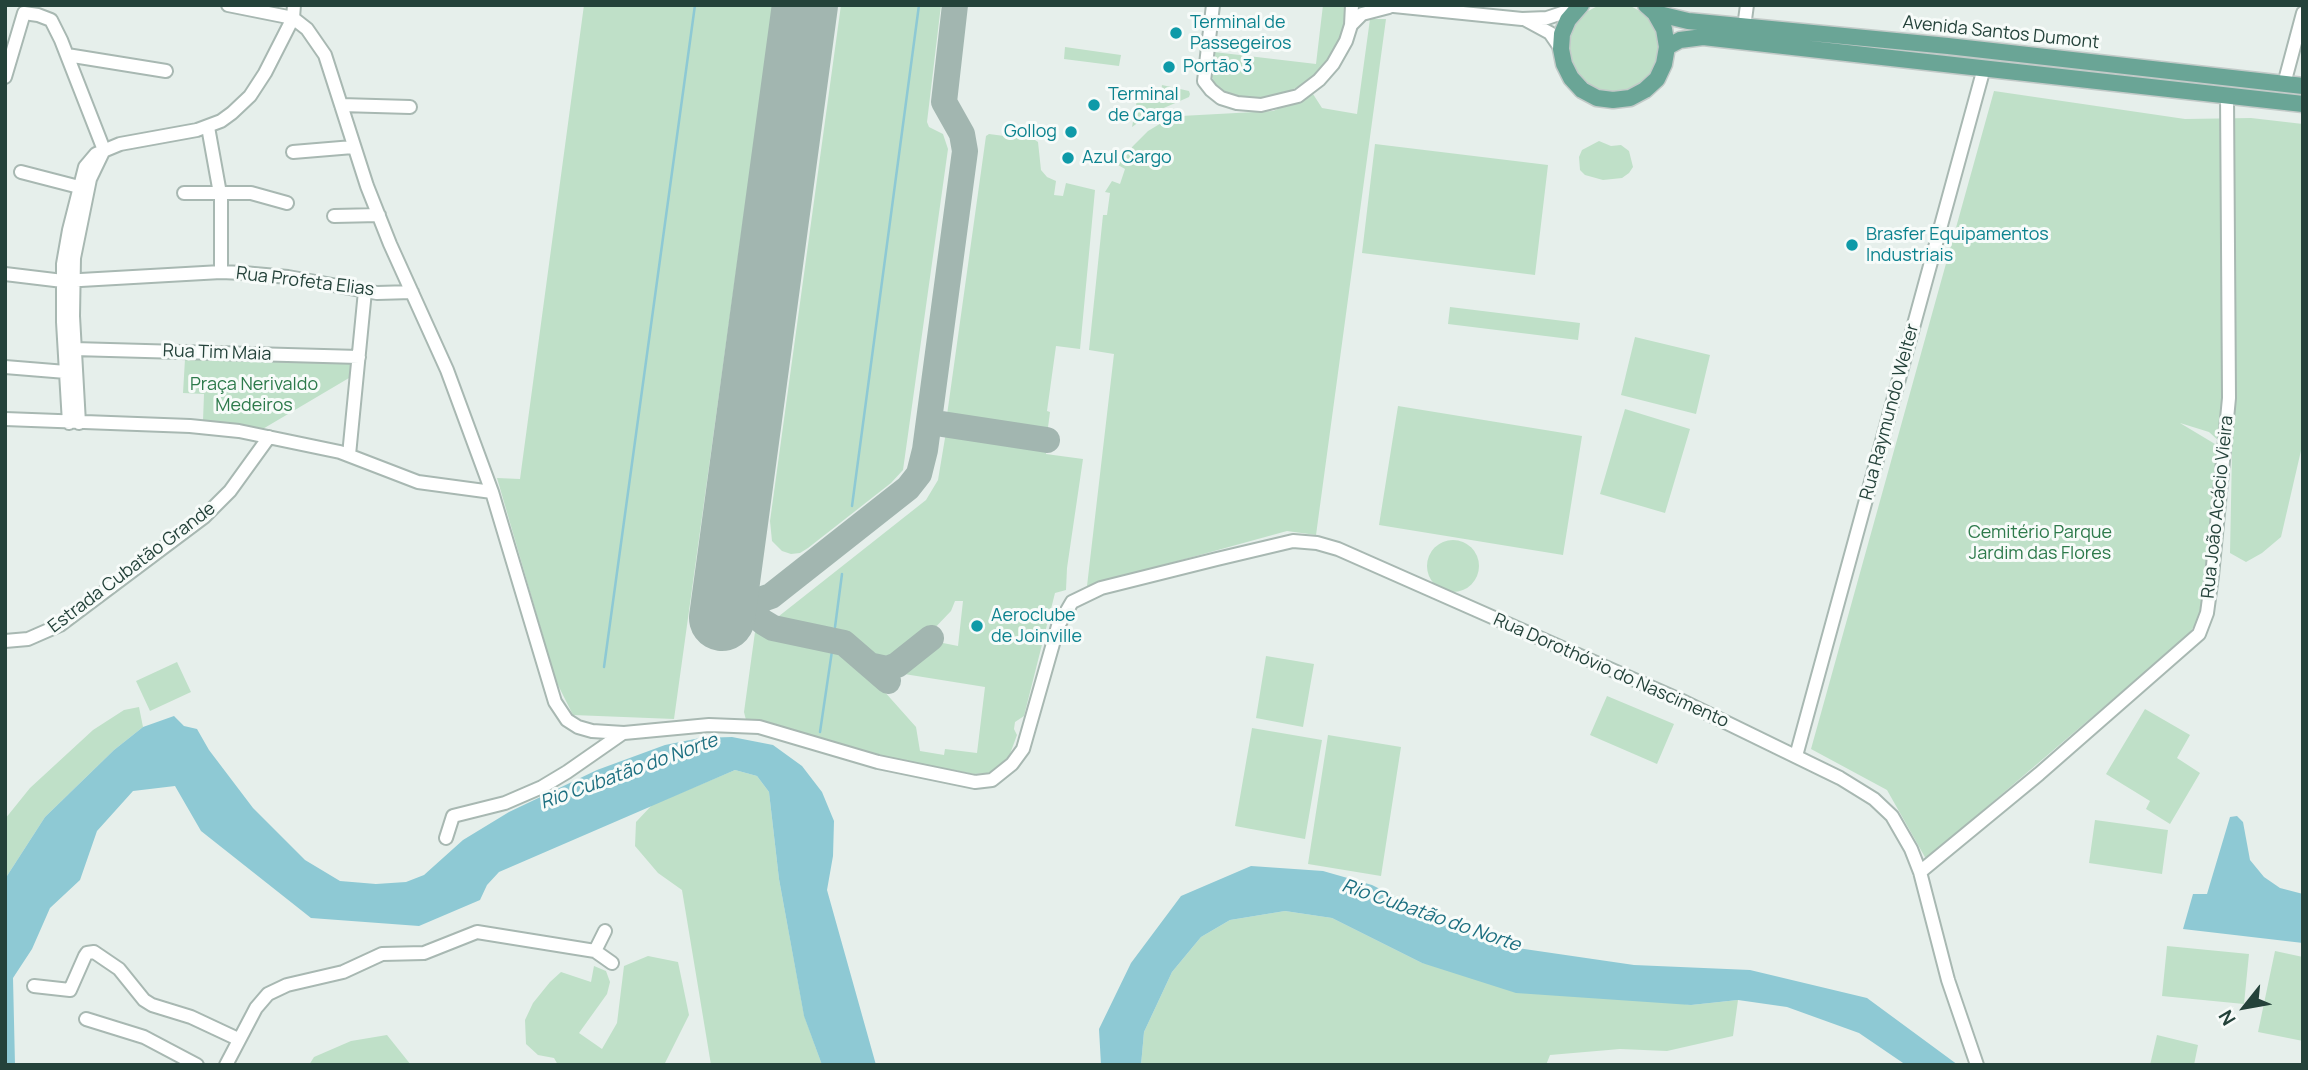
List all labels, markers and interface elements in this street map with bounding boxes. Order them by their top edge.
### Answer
place label: Terminal de Passegeiros [1190,12,1292,54]
street label: Avenida Santos Dumont [1902,12,2100,54]
marker: Terminal de Passegeiros [1168,25,1184,41]
place label: Portão 3 [1183,56,1252,78]
marker: Portão 3 [1161,59,1177,75]
place label: Terminal de Carga [1108,84,1182,126]
marker: Terminal de Carga [1086,97,1102,113]
place label: Gollog [1004,121,1057,143]
marker: Gollog [1063,124,1079,140]
place label: Azul Cargo [1082,147,1172,169]
marker: Azul Cargo [1060,150,1076,166]
place label: Brasfer Equipamentos Industriais [1866,224,2049,266]
marker: Brasfer Equipamentos Industriais [1844,237,1860,253]
street label: Rua Profeta Elias [235,263,375,301]
street label: Rua Raymundo Welter [1856,321,1924,503]
street label: Rua Tim Maia [162,340,272,366]
park label: Praça Nerivaldo Medeiros [190,374,318,416]
street label: Rua João Acácio Vieira [2198,414,2238,600]
street label: Estrada Cubatão Grande [44,498,220,638]
park label: Cemitério Parque Jardim das Flores [1968,522,2112,564]
place label: Aeroclube de Joinville [991,605,1082,648]
street label: Rua Dorothóvio do Nascimento [1490,609,1732,733]
marker: Aeroclube de Joinville [969,618,985,634]
water label: Rio Cubatão do Norte [537,729,721,815]
water label: Rio Cubatão do Norte [1339,875,1523,957]
north arrow [2210,972,2280,1042]
text: N [2212,1005,2242,1030]

